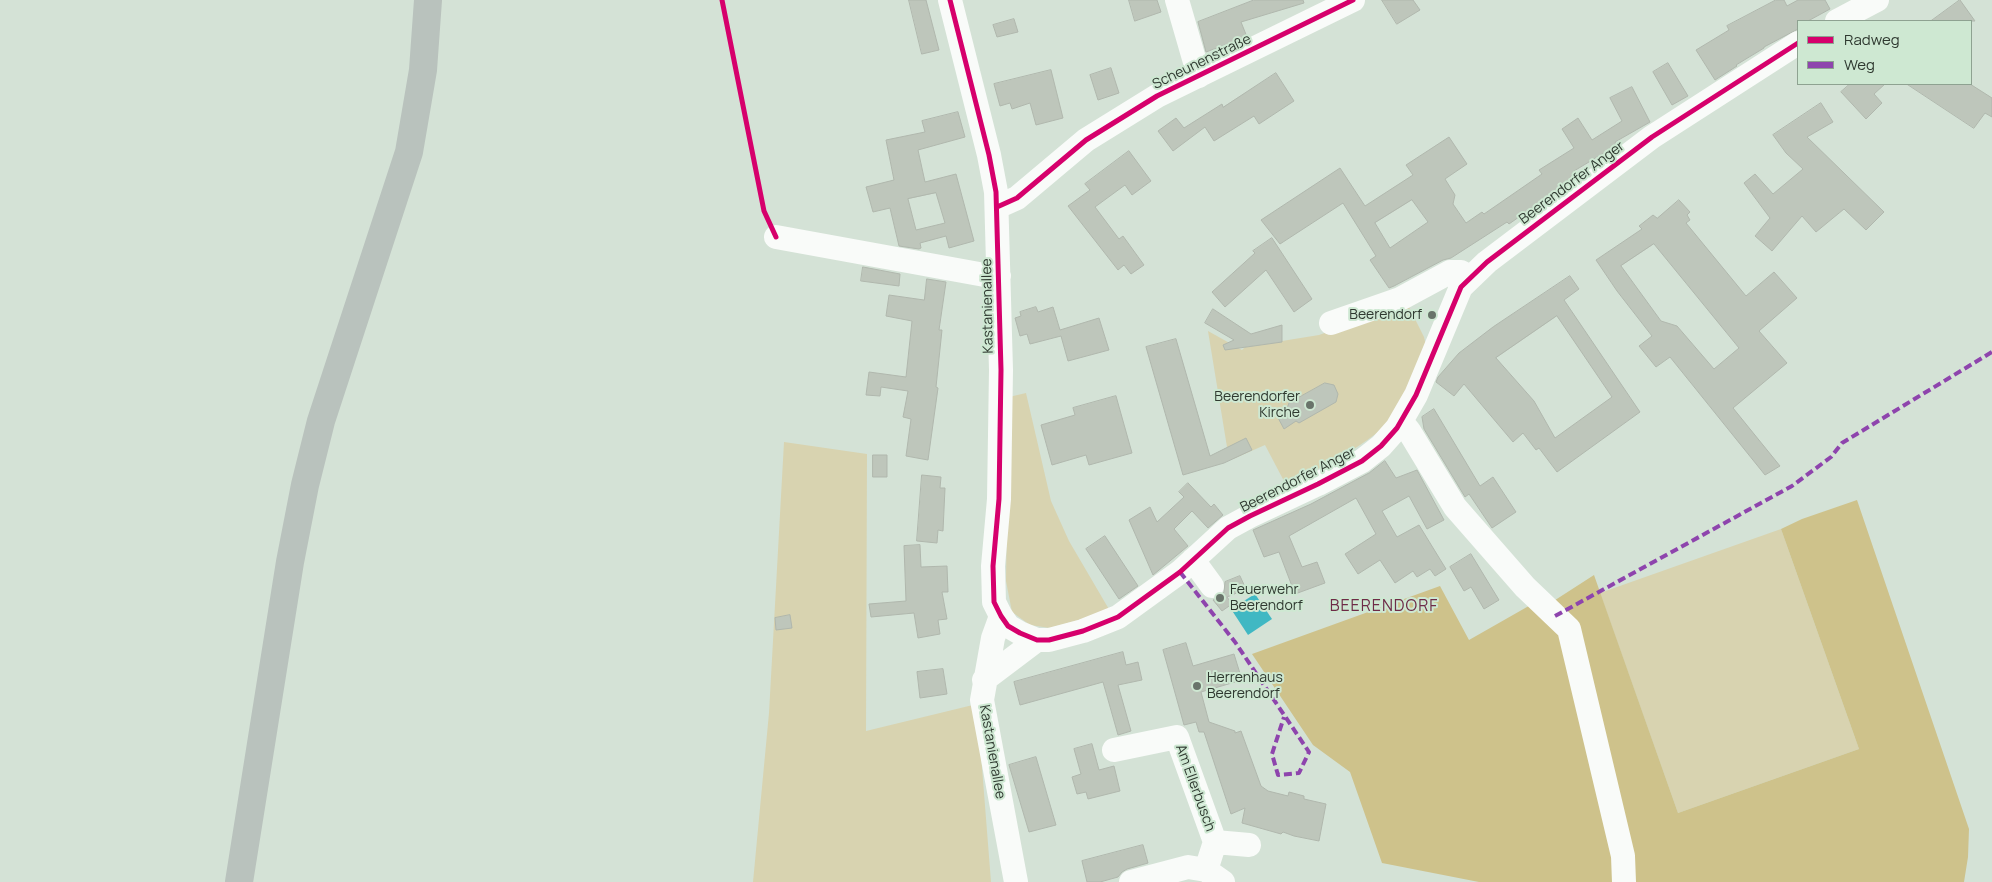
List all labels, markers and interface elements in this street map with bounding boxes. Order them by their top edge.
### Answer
legend [1797,20,1972,85]
text: Radweg [1844,29,1900,50]
street label: Scheunenstraße [1150,31,1254,93]
text: Weg [1844,54,1875,75]
street label: Beerendorfer Anger [1516,138,1628,228]
street label: Kastanienallee [979,258,997,354]
place label: Beerendorf [1349,307,1422,323]
marker: Beerendorf [1426,309,1438,321]
place label: Beerendorfer Kirche [1214,389,1300,422]
marker: Beerendorfer Kirche [1304,399,1316,411]
street label: Beerendorfer Anger [1238,444,1358,516]
place label: Feuerwehr Beerendorf [1230,582,1303,614]
marker: Feuerwehr Beerendorf [1214,592,1226,604]
district label: BEERENDORF [1328,597,1440,617]
place label: Herrenhaus Beerendorf [1207,670,1283,702]
marker: Herrenhaus Beerendorf [1191,680,1203,692]
street label: Kastanienallee [975,704,1009,800]
street label: Am Ellerbusch [1171,742,1219,834]

